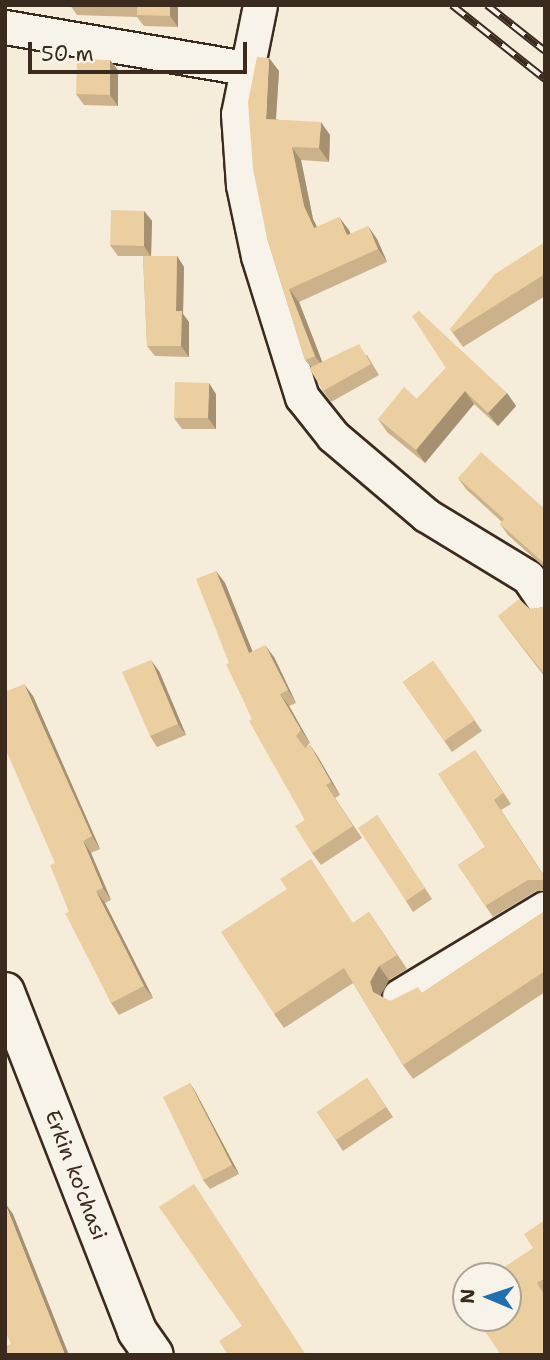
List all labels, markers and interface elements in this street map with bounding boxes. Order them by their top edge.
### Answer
scale bar [32,28,250,72]
text: 50 m [41,40,94,68]
street label: Erkin ko'chasi [40,1106,112,1244]
north arrow [452,1262,522,1332]
text: N [455,1288,480,1304]

